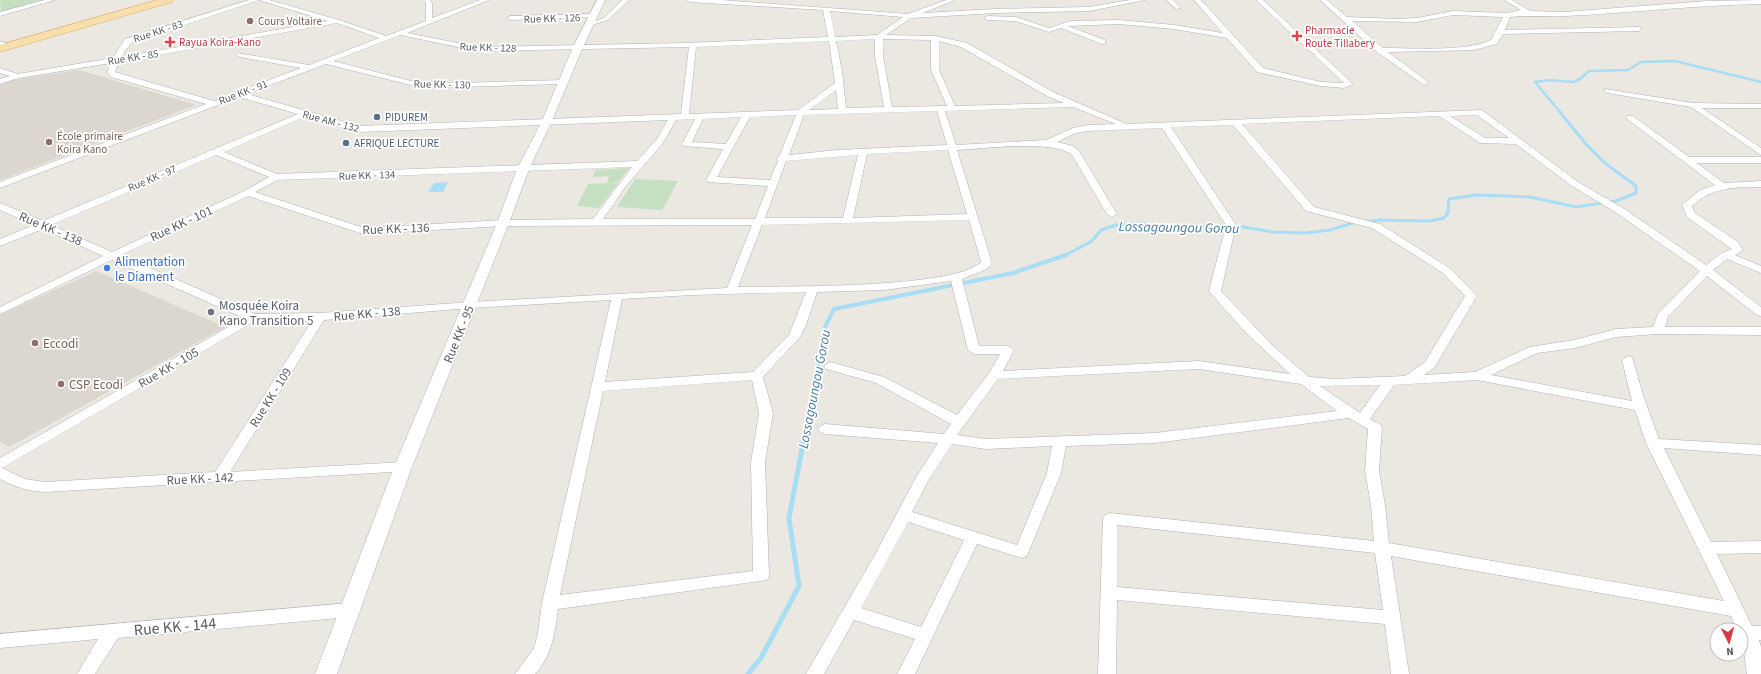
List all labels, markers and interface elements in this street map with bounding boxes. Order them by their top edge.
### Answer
street label: Rue KK - 126 [523,10,581,27]
place label: Cours Voltaire [258,14,323,29]
street label: Rue KK - 83 [131,16,185,47]
marker: Cours Voltaire [245,16,255,26]
place label: Pharmacie Route Tillabery [1305,23,1375,51]
marker: Pharmacie Route Tillabery [1292,31,1302,41]
place label: Rayua Koira-Kano [179,35,261,50]
marker: Rayua Koira-Kano [164,36,176,48]
street label: Rue KK - 128 [459,39,517,56]
street label: Rue KK - 85 [107,46,160,69]
street label: Rue KK - 91 [216,76,270,109]
street label: Rue KK - 130 [413,77,471,92]
street label: Rue AM - 132 [301,107,361,136]
place label: PIDUREM [385,110,428,125]
marker: PIDUREM [372,112,382,122]
place label: École primaire Koira Kano [57,129,124,157]
place label: AFRIQUE LECTURE [354,136,439,151]
marker: École primaire Koira Kano [44,137,54,147]
marker: AFRIQUE LECTURE [341,138,351,148]
street label: Rue KK - 97 [126,162,179,195]
street label: Rue KK - 134 [338,167,396,184]
street label: Rue KK - 101 [147,202,216,246]
street label: Rue KK - 138 [16,208,85,250]
water label: Lossagoungou Gorou [1118,217,1240,239]
street label: Rue KK - 136 [362,219,430,239]
place label: Alimentation le Diament [115,253,185,286]
marker: Alimentation le Diament [102,263,112,273]
place label: Mosquée Koira Kano Transition 5 [219,297,314,330]
street label: Rue KK - 138 [333,302,401,326]
street label: Rue KK - 95 [439,303,479,366]
marker: Mosquée Koira Kano Transition 5 [206,307,216,317]
water label: Lossagoungou Gorou [794,328,836,450]
place label: Eccodi [43,335,79,353]
marker: Eccodi [30,338,40,348]
street label: Rue KK - 105 [135,343,202,392]
street label: Rue KK - 109 [245,364,296,431]
place label: CSP Ecodi [69,376,123,394]
marker: CSP Ecodi [56,379,66,389]
street label: Rue KK - 142 [166,468,234,490]
street label: Rue KK - 144 [133,612,217,642]
north arrow [1709,622,1749,662]
text: N [1726,644,1734,659]

